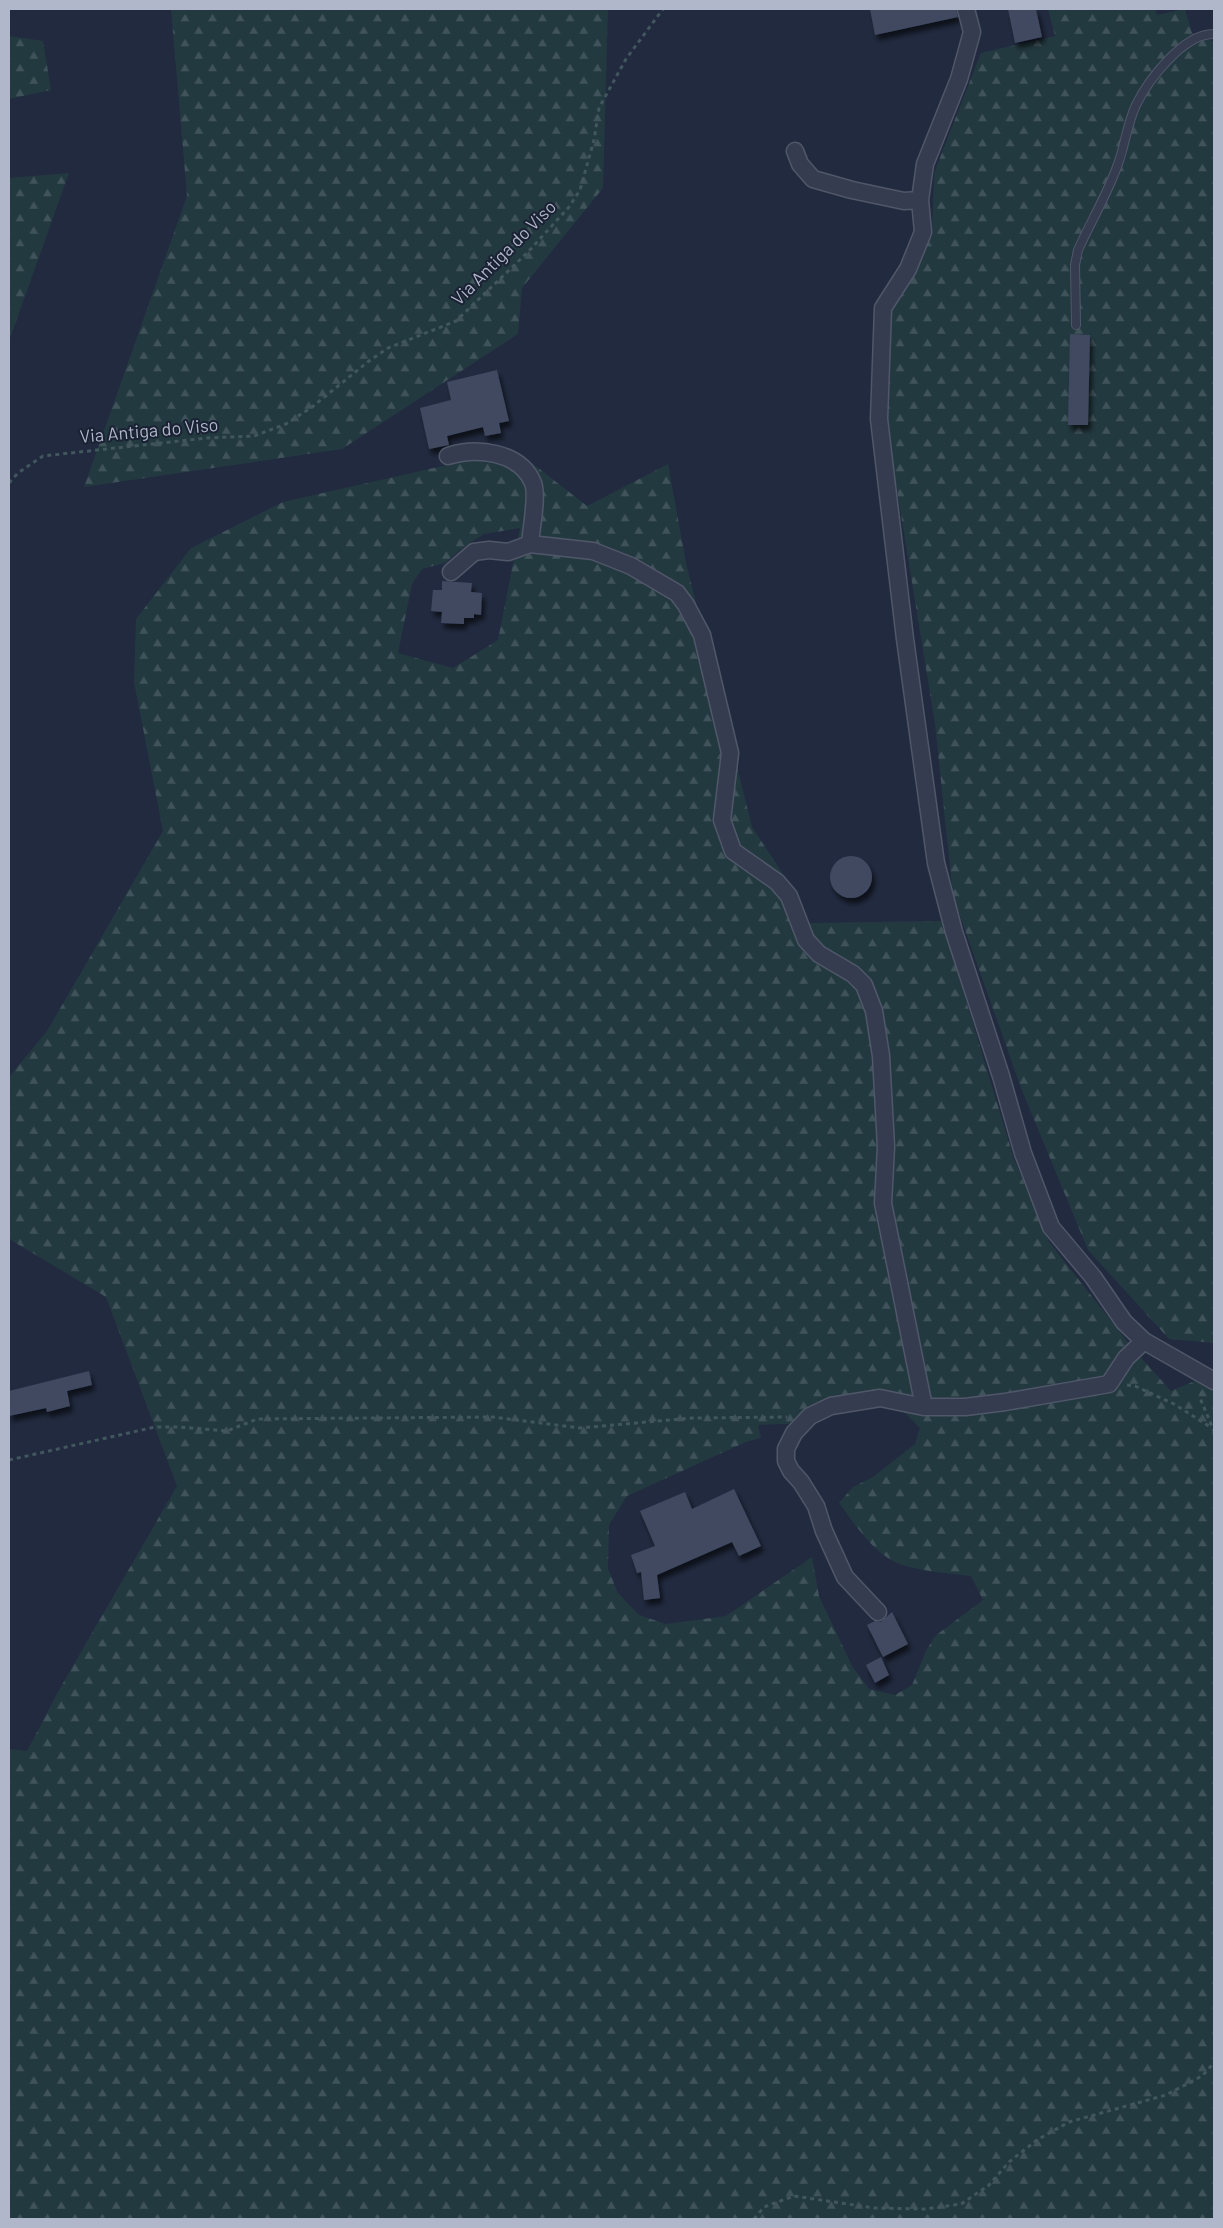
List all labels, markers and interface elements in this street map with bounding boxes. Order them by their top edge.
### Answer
street label: Via Antiga do Viso [446,195,560,309]
street label: Via Antiga do Viso [79,413,219,447]

